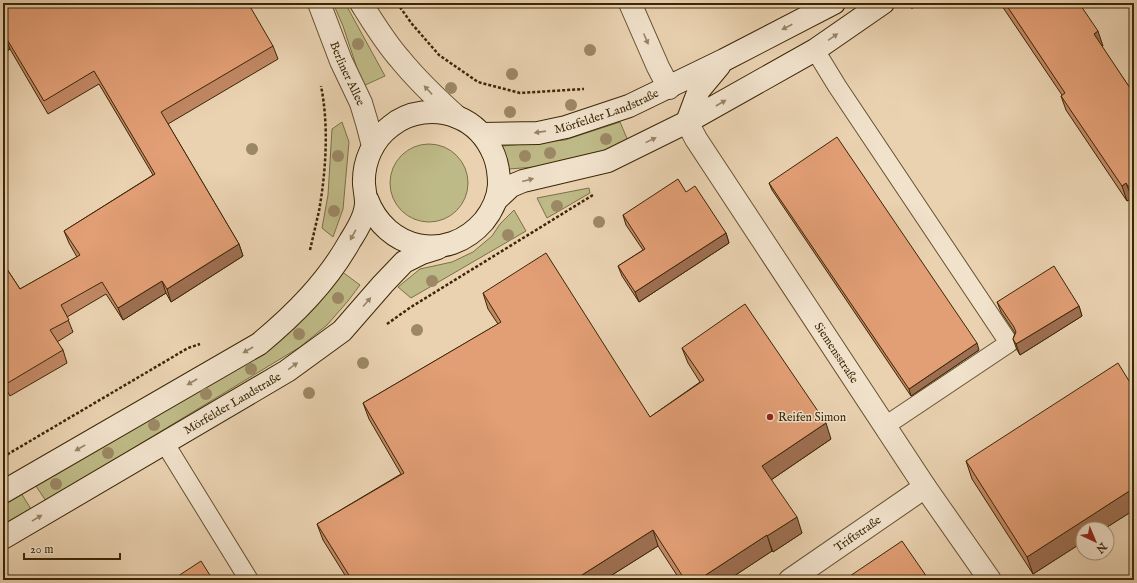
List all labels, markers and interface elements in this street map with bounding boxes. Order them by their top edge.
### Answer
one-way arrow [781,24,793,31]
one-way arrow [643,33,649,44]
one-way arrow [828,33,838,41]
street label: Berliner Allee [326,39,368,109]
one-way arrow [423,85,433,95]
street label: Mörfelder Landstraße [553,86,662,137]
one-way arrow [715,100,727,107]
one-way arrow [533,129,546,135]
one-way arrow [645,137,657,143]
one-way arrow [522,177,534,183]
one-way arrow [350,229,357,241]
one-way arrow [363,296,372,307]
street label: Siemensstraße [811,320,862,387]
one-way arrow [242,347,254,354]
one-way arrow [288,362,298,370]
street label: Mörfelder Landstraße [181,369,284,438]
one-way arrow [186,379,198,386]
place label: Reifen Simon [778,410,847,425]
marker: Reifen Simon [765,412,775,422]
one-way arrow [74,444,86,451]
street label: Triftstraße [831,512,885,555]
one-way arrow [31,515,42,522]
north arrow [1075,521,1115,561]
scale bar [24,535,120,561]
text: N [1093,538,1110,556]
text: 20 m [30,542,53,557]

